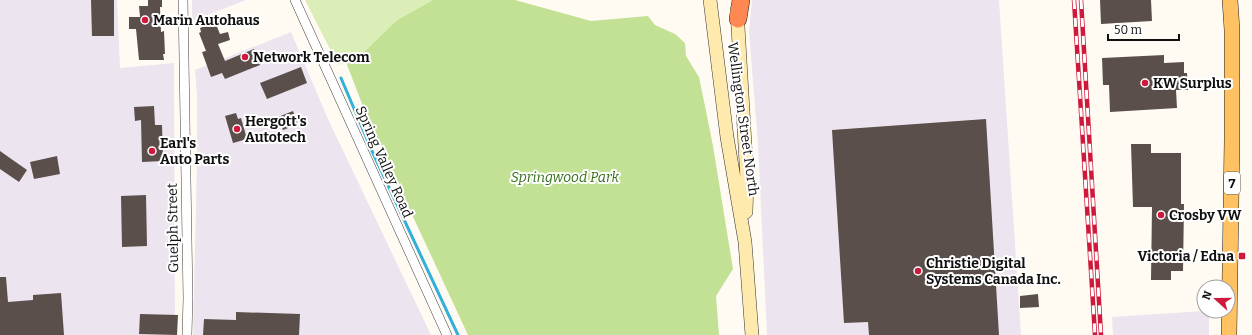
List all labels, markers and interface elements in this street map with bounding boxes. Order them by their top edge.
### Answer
place label: Marin Autohaus [153,12,260,29]
marker: Marin Autohaus [140,15,150,25]
scale bar [1108,16,1179,42]
text: 50 m [1114,23,1143,37]
street label: Wellington Street North [724,41,762,197]
place label: Network Telecom [253,49,370,66]
marker: Network Telecom [240,52,250,62]
place label: KW Surplus [1153,75,1232,92]
marker: KW Surplus [1140,78,1150,88]
street label: Spring Valley Road [352,103,416,221]
place label: Hergott's Autotech [245,113,307,146]
marker: Hergott's Autotech [232,124,242,134]
place label: Earl's Auto Parts [160,135,229,168]
marker: Earl's Auto Parts [147,146,157,156]
park label: Springwood Park [511,169,620,186]
road number: 7 [1224,172,1240,194]
street label: Guelph Street [164,183,182,273]
place label: Crosby VW [1169,207,1242,224]
marker: Crosby VW [1156,210,1166,220]
place label: Victoria / Edna [1138,248,1234,265]
marker: Victoria / Edna [1237,251,1247,261]
place label: Christie Digital Systems Canada Inc. [926,255,1061,288]
marker: Christie Digital Systems Canada Inc. [913,266,923,276]
north arrow [1196,279,1236,319]
text: N [1200,289,1215,302]

